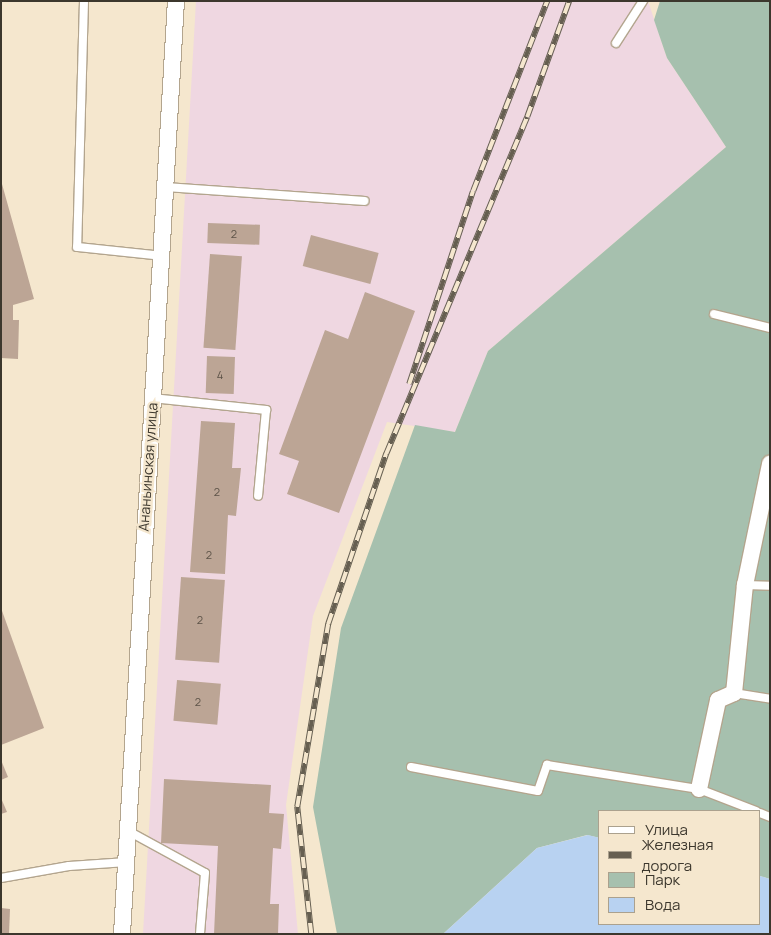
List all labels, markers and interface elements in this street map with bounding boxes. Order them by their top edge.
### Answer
house number: 2 [231,227,237,241]
house number: 4 [217,368,223,382]
street label: Ананьинская улица [135,402,161,532]
house number: 2 [214,485,220,499]
house number: 2 [206,548,212,562]
house number: 2 [197,613,203,627]
house number: 2 [195,695,201,709]
legend [598,810,761,925]
text: Улица [645,819,688,840]
text: Железная дорога [642,834,713,876]
text: Парк [645,869,680,890]
text: Вода [645,894,680,915]

